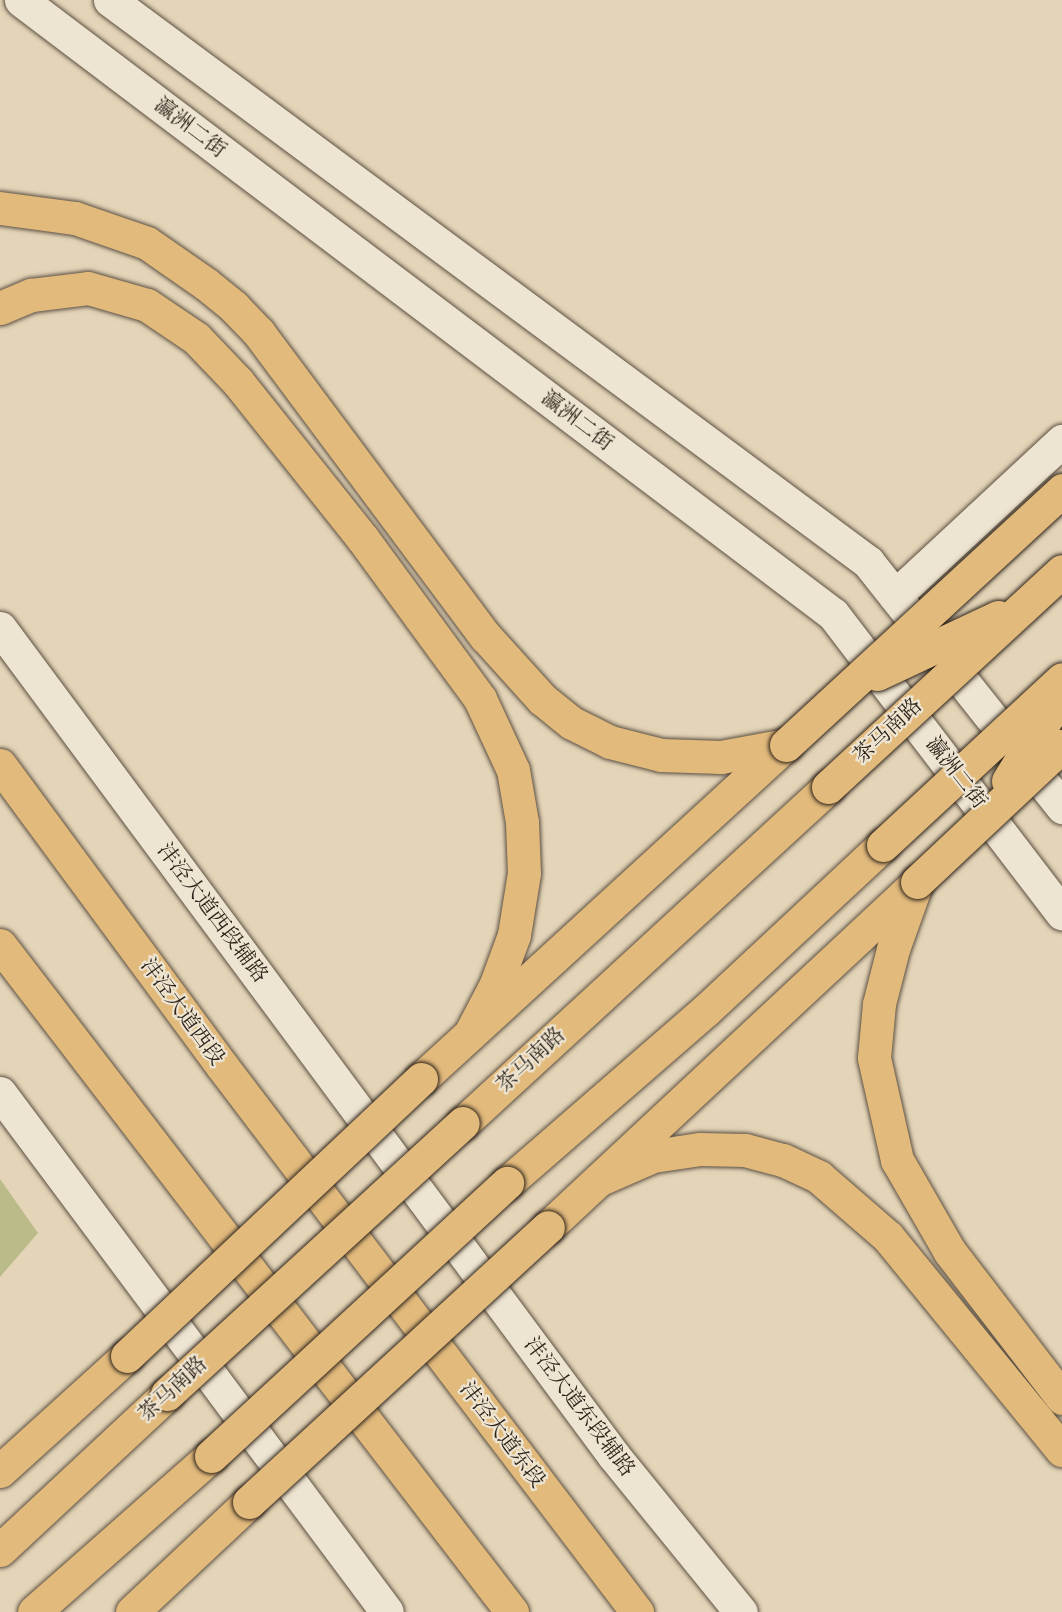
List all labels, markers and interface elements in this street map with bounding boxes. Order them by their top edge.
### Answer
street label: 瀛洲二街 [149,93,231,163]
street label: 瀛洲二街 [536,386,618,456]
street label: 茶马南路 [849,693,927,769]
street label: 瀛洲二街 [920,732,992,814]
street label: 沣泾大道西段辅路 [151,838,273,988]
street label: 沣泾大道西段 [135,954,229,1070]
street label: 茶马南路 [492,1022,570,1098]
street label: 沣泾大道东段辅路 [518,1332,640,1482]
street label: 茶马南路 [134,1351,212,1427]
street label: 沣泾大道东段 [454,1377,550,1493]

